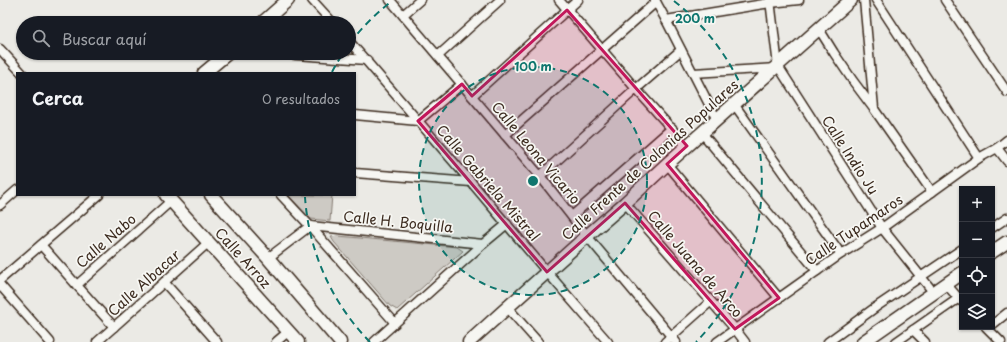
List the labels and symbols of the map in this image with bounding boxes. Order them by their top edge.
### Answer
text: 200 m [675,9,715,27]
text: 100 m [514,57,552,75]
street label: Calle Frente de Colonias Populares [557,74,743,245]
street label: Calle Leona Vicario [487,97,586,209]
street label: Calle Indio Ju [817,111,884,198]
street label: Calle Gabriela Mistral [432,120,545,245]
centre of rings [526,174,540,188]
street label: Calle Tupamaros [801,189,907,270]
street label: Calle H. Boquilla [342,205,454,238]
street label: Calle Juana de Arco [643,206,748,322]
street label: Calle Nabo [71,208,141,273]
street label: Calle Arroz [210,223,276,293]
street label: Calle Albacar [103,244,185,321]

